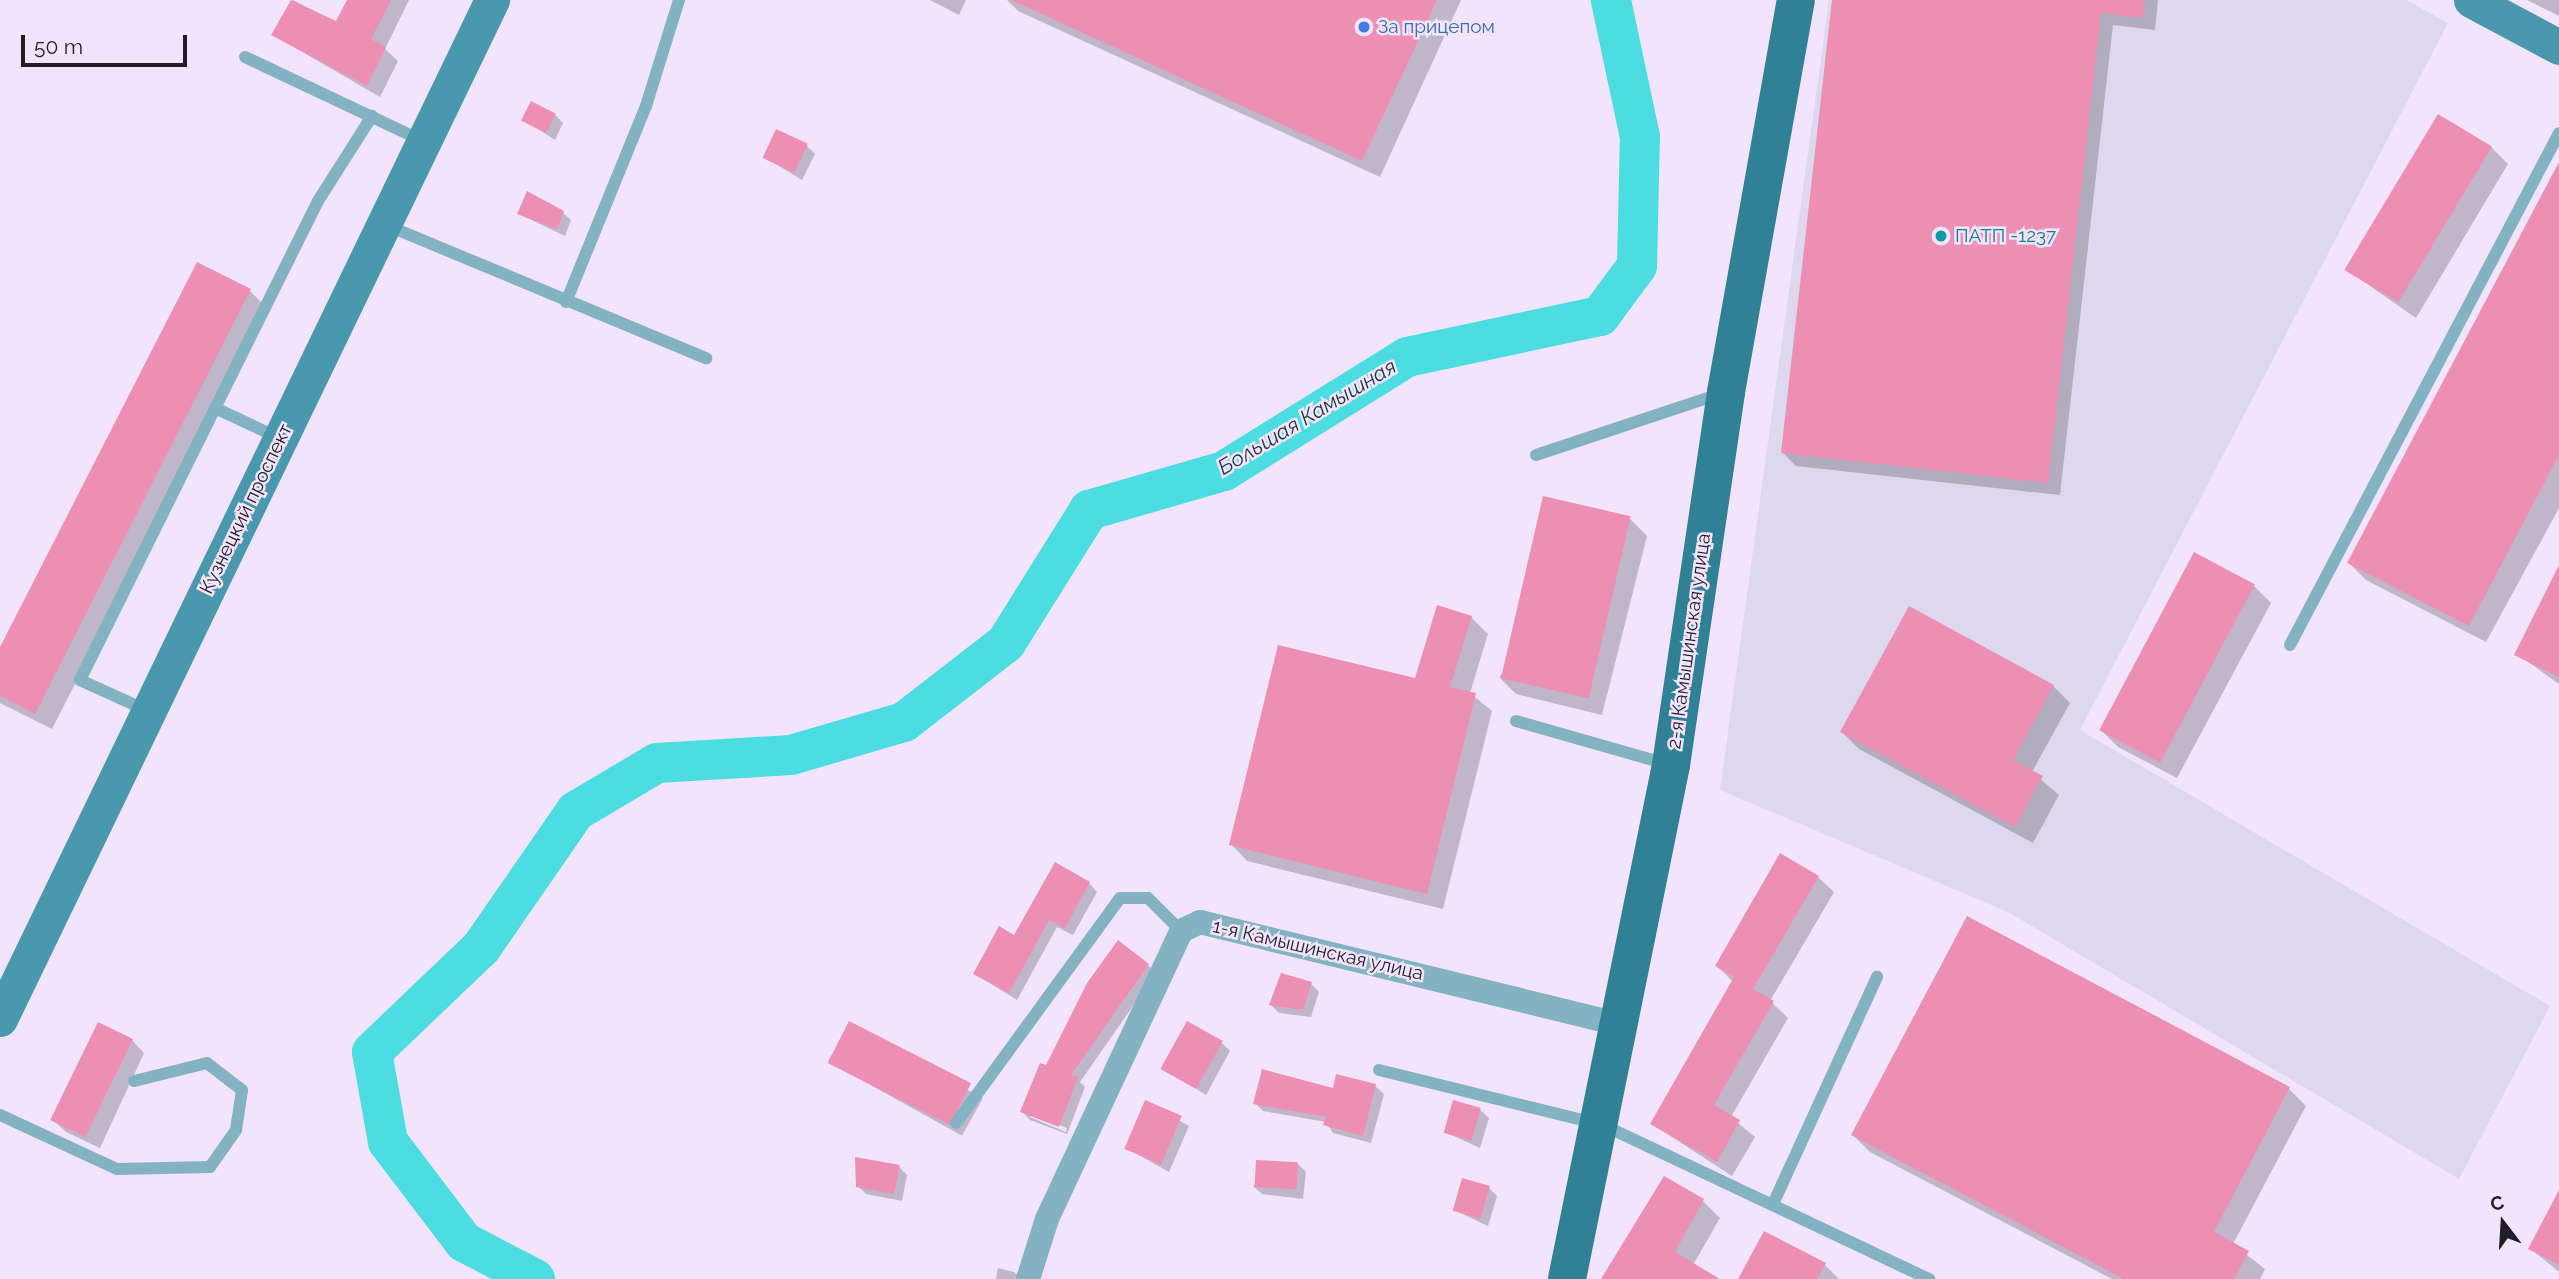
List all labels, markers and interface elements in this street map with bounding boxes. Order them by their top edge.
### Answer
place label: За прицепом [1378,16,1495,38]
marker: За прицепом [1356,19,1372,35]
scale bar [24,21,191,65]
text: 50 m [34,34,83,59]
place label: ПАТП -1237 [1955,225,2056,247]
marker: ПАТП -1237 [1933,228,1949,244]
water label: Большая Камышная [1213,354,1401,480]
street label: Кузнецкий проспект [195,420,297,598]
street label: 2-я Камышинская улица [1663,532,1715,750]
street label: 1-я Камышинская улица [1210,915,1426,985]
north arrow [2468,1188,2538,1258]
text: С [2487,1190,2506,1215]

